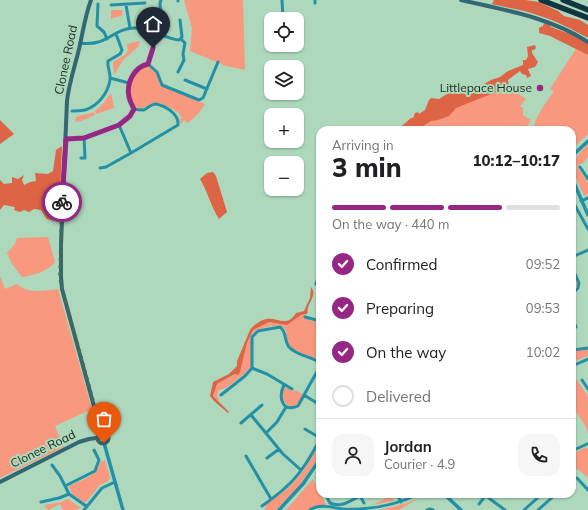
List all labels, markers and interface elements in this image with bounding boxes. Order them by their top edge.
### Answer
pin [136,7.0,170,48]
map controls [264,12,304,196]
button: locate [264,12,304,52]
icon: home [142,13,164,35]
street label: Clonee Road [51,24,80,96]
button: layers [264,60,304,100]
place label: Littlepace House [440,80,532,95]
marker: Littlepace House [535,83,545,93]
button: + [264,108,304,148]
text: Arriving in [332,137,394,153]
text: 3 min [332,151,402,184]
text: 10:12–10:17 [473,151,560,170]
button: − [264,156,304,196]
courier [42,182,82,222]
icon: bike [51,191,73,213]
text: On the way · 440 m [332,216,449,232]
icon: check [332,253,354,275]
text: Confirmed [366,255,437,274]
text: 09:52 [526,256,560,272]
icon: check [332,297,354,319]
text: Preparing [366,299,434,318]
text: 09:53 [526,300,560,316]
icon: check [332,341,354,363]
text: On the way [366,343,446,362]
text: 10:02 [526,344,560,360]
text: Delivered [366,387,431,406]
pin [87,402,121,443]
icon: bag [93,408,115,430]
street label: Clonee Road [8,426,78,471]
button: person [332,434,374,476]
button: phone [518,434,560,476]
text: Jordan [384,437,432,456]
text: Courier · 4.9 [384,456,455,472]

